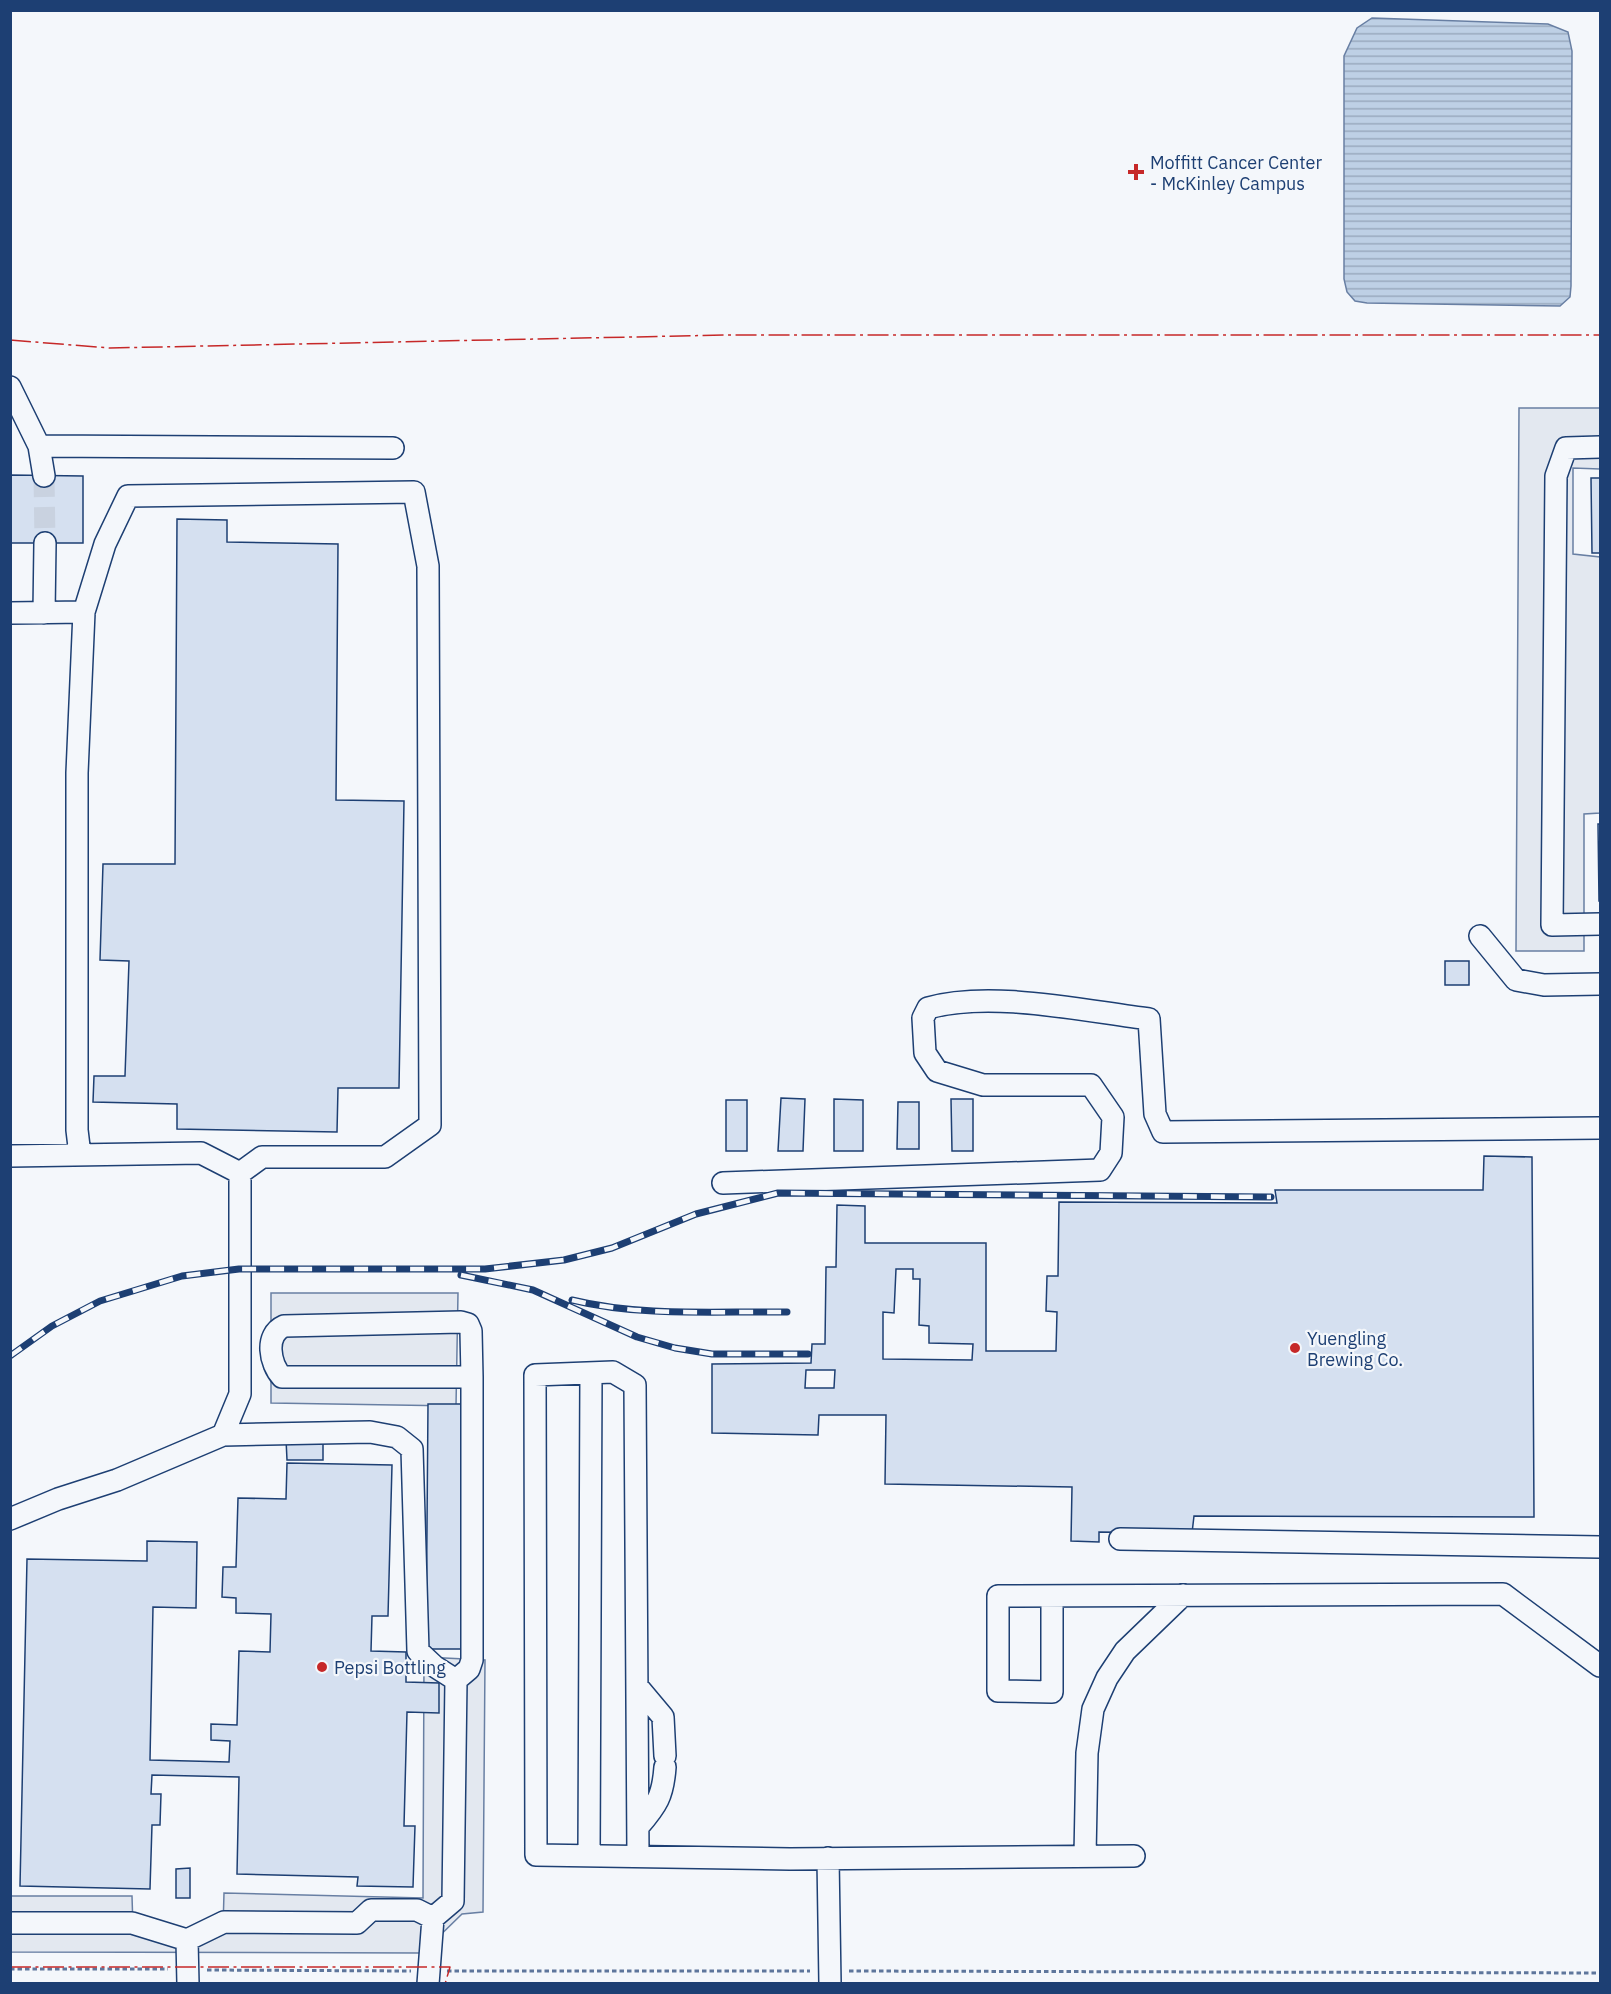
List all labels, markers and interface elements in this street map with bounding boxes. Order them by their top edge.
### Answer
place label: Moffitt Cancer Center - McKinley Campus [1150,151,1322,195]
marker: Moffitt Cancer Center - McKinley Campus [1127,163,1145,181]
place label: Yuengling Brewing Co. [1307,1327,1403,1371]
marker: Yuengling Brewing Co. [1288,1341,1302,1355]
place label: Pepsi Bottling [334,1656,446,1679]
marker: Pepsi Bottling [315,1660,329,1674]

